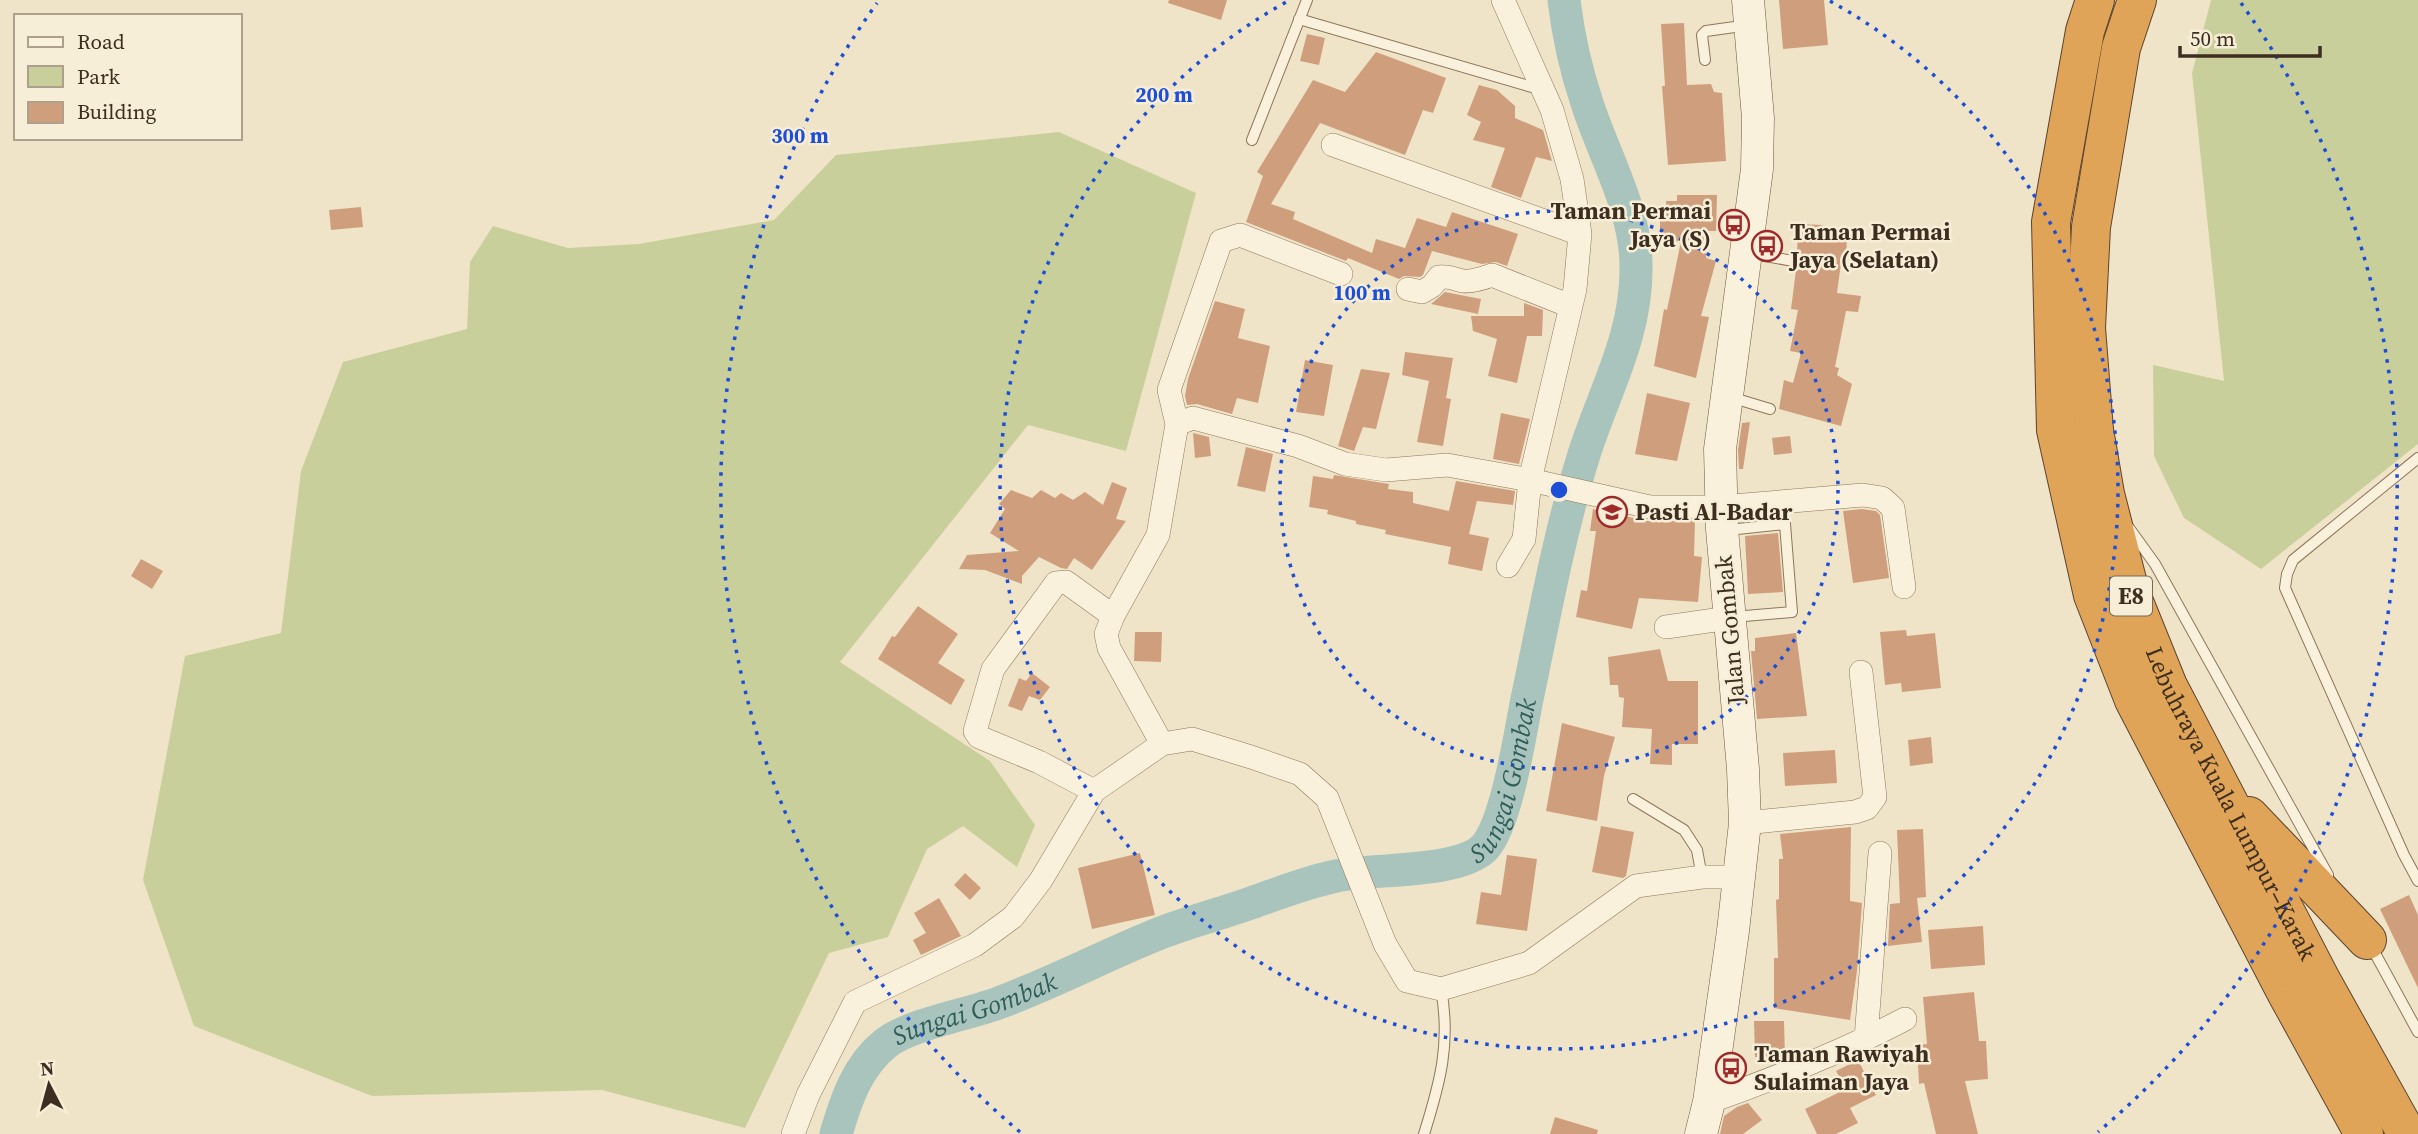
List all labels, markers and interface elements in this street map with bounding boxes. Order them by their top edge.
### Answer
legend [14,14,242,140]
scale bar [2180,14,2320,58]
text: 50 m [2190,24,2235,53]
text: Road [77,27,125,56]
text: Park [77,62,121,91]
text: 200 m [1135,80,1193,109]
text: Building [77,97,156,126]
text: 300 m [771,121,829,150]
place label: Taman Permai Jaya (S) [1551,194,1711,255]
bus stop icon: Taman Permai Jaya (S) [1717,208,1751,242]
place label: Taman Permai Jaya (Selatan) [1788,215,1951,276]
bus stop icon: Taman Permai Jaya (Selatan) [1750,229,1784,263]
text: 100 m [1333,278,1391,307]
centre of rings [1547,478,1571,502]
school or university icon: Pasti Al-Badar [1595,495,1629,529]
place label: Pasti Al-Badar [1635,495,1793,528]
street label: Jalan Gombak [1706,553,1753,707]
road number: E8 [2110,576,2152,616]
street label: Lebuhraya Kuala Lumpur–Karak [2138,642,2325,967]
water label: Sungai Gombak [1462,695,1545,872]
water label: Sungai Gombak [886,963,1063,1054]
place label: Taman Rawiyah Sulaiman Jaya [1754,1037,1929,1098]
north arrow [14,1050,84,1120]
bus stop icon: Taman Rawiyah Sulaiman Jaya [1714,1051,1748,1085]
text: N [39,1054,56,1082]

